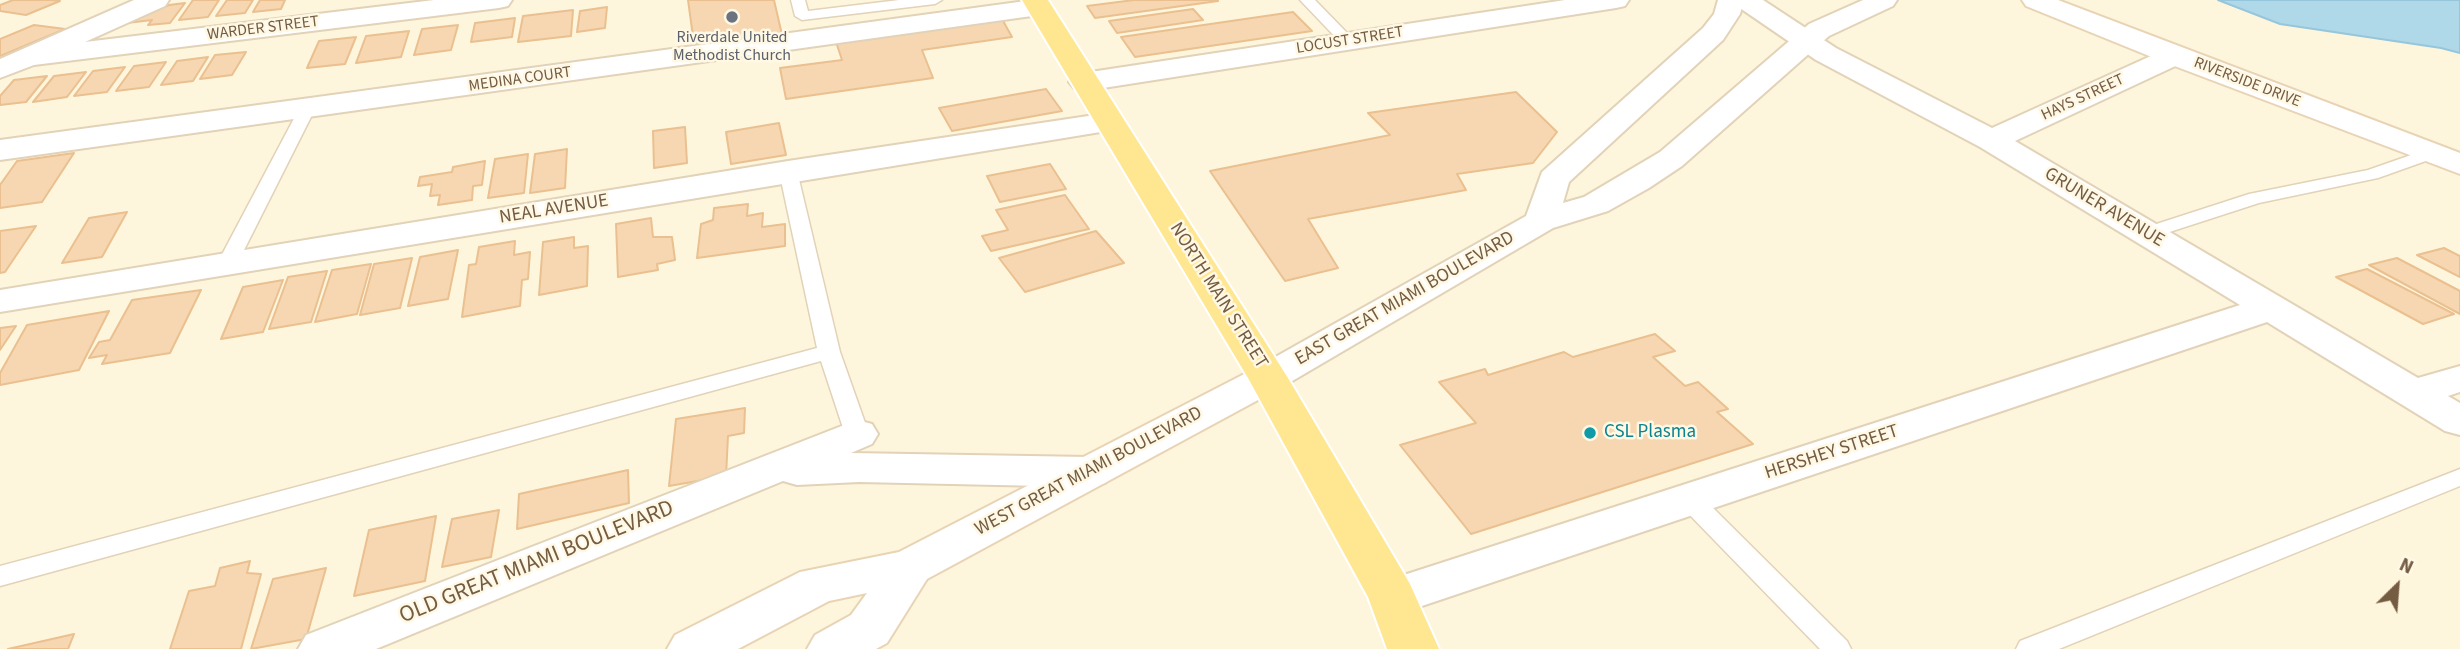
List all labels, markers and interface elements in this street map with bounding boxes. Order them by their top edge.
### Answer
marker: Riverdale United Methodist Church [724,9,740,25]
street label: WARDER STREET [206,13,320,45]
street label: LOCUST STREET [1295,23,1405,59]
place label: Riverdale United Methodist Church [673,28,791,66]
street label: RIVERSIDE DRIVE [2191,54,2303,112]
street label: MEDINA COURT [467,63,573,97]
street label: HAYS STREET [2038,70,2128,126]
street label: GRUNER AVENUE [2040,163,2168,253]
street label: NEAL AVENUE [498,190,610,230]
street label: NORTH MAIN STREET [1164,219,1272,373]
street label: EAST GREAT MIAMI BOULEVARD [1291,227,1519,371]
street label: WEST GREAT MIAMI BOULEVARD [972,402,1206,542]
street label: HERSHEY STREET [1762,421,1902,485]
place label: CSL Plasma [1604,422,1696,444]
marker: CSL Plasma [1582,425,1598,441]
street label: OLD GREAT MIAMI BOULEVARD [396,495,678,631]
north arrow [2362,551,2432,621]
text: N [2395,552,2418,581]

